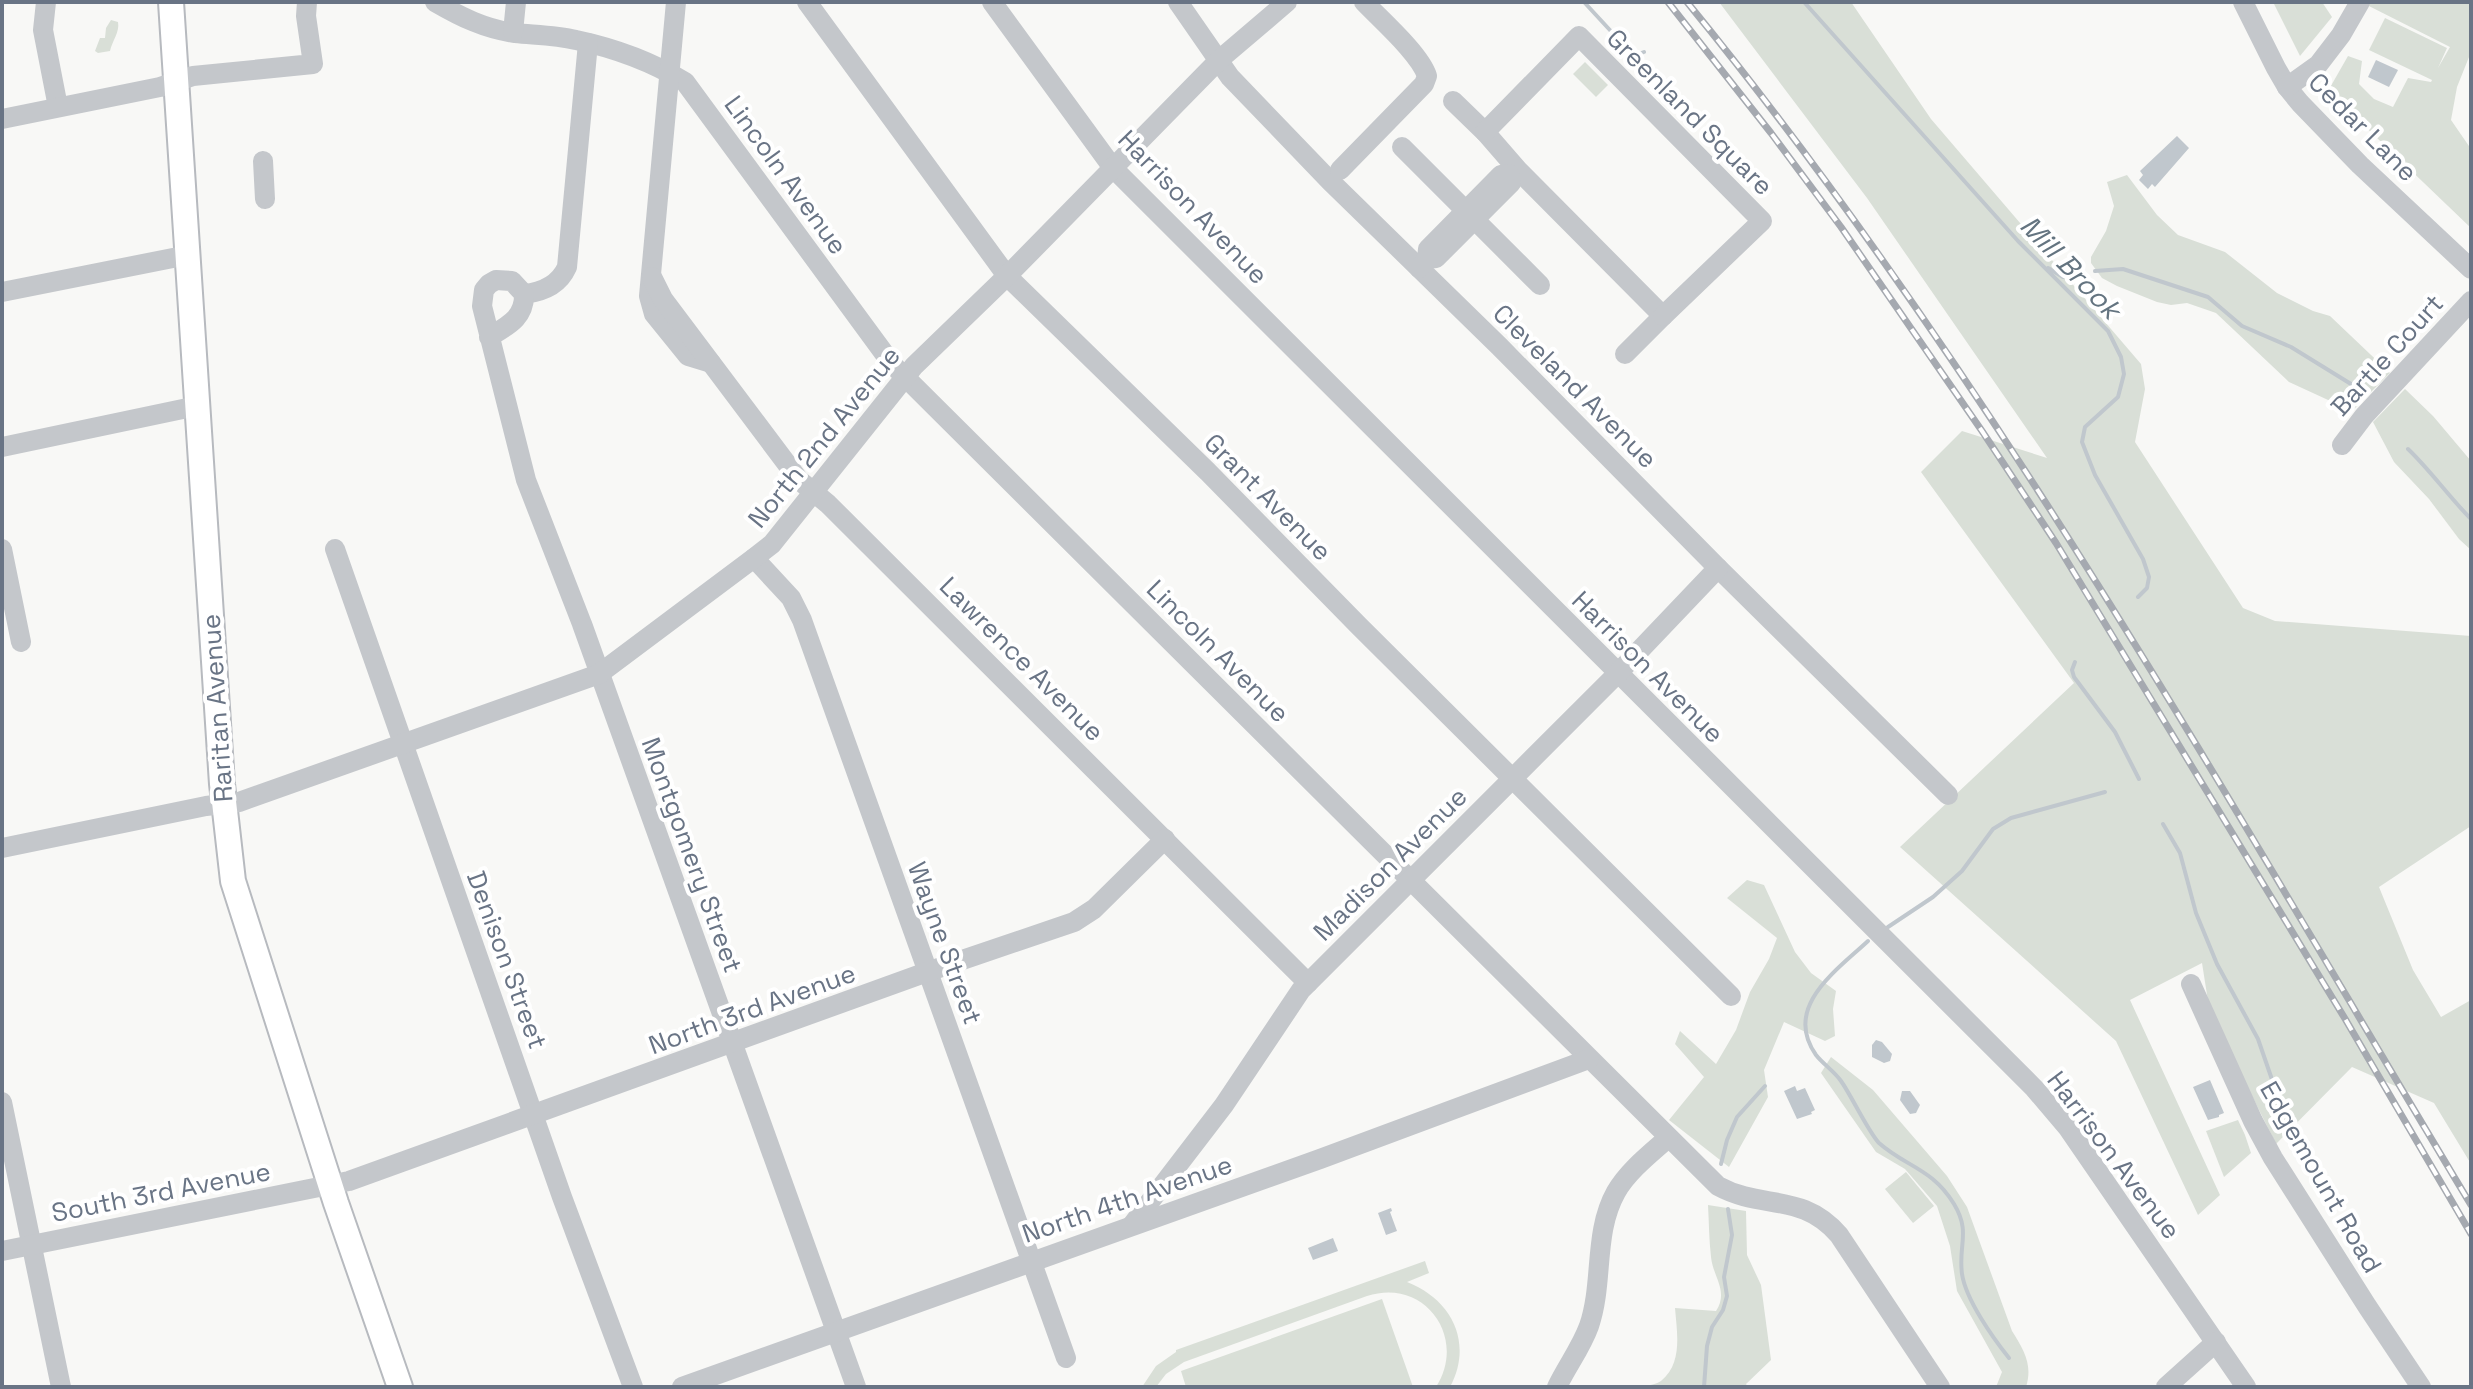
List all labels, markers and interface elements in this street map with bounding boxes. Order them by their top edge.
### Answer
street label: Greenland Square [1599,21,1781,203]
street label: Cedar Lane [2301,65,2425,189]
street label: Lincoln Avenue [717,89,855,261]
street label: Harrison Avenue [1111,123,1275,291]
water label: Mill Brook [2013,208,2131,328]
street label: Bartle Court [2323,287,2451,423]
street label: Cleveland Avenue [1486,297,1664,475]
street label: North 2nd Avenue [740,339,908,535]
street label: Grant Avenue [1197,426,1339,568]
street label: Lawrence Avenue [932,569,1112,749]
street label: Lincoln Avenue [1139,572,1297,730]
street label: Harrison Avenue [1565,584,1731,750]
street label: Raritan Avenue [193,613,241,803]
street label: Montgomery Street [634,733,750,977]
street label: Madison Avenue [1306,780,1474,948]
street label: Wayne Street [900,857,990,1029]
street label: Denison Street [459,866,555,1054]
street label: North 3rd Avenue [644,956,860,1062]
street label: Harrison Avenue [2040,1064,2188,1246]
street label: Edgemount Road [2252,1075,2390,1279]
street label: North 4th Avenue [1017,1147,1237,1251]
street label: South 3rd Avenue [49,1154,273,1230]

